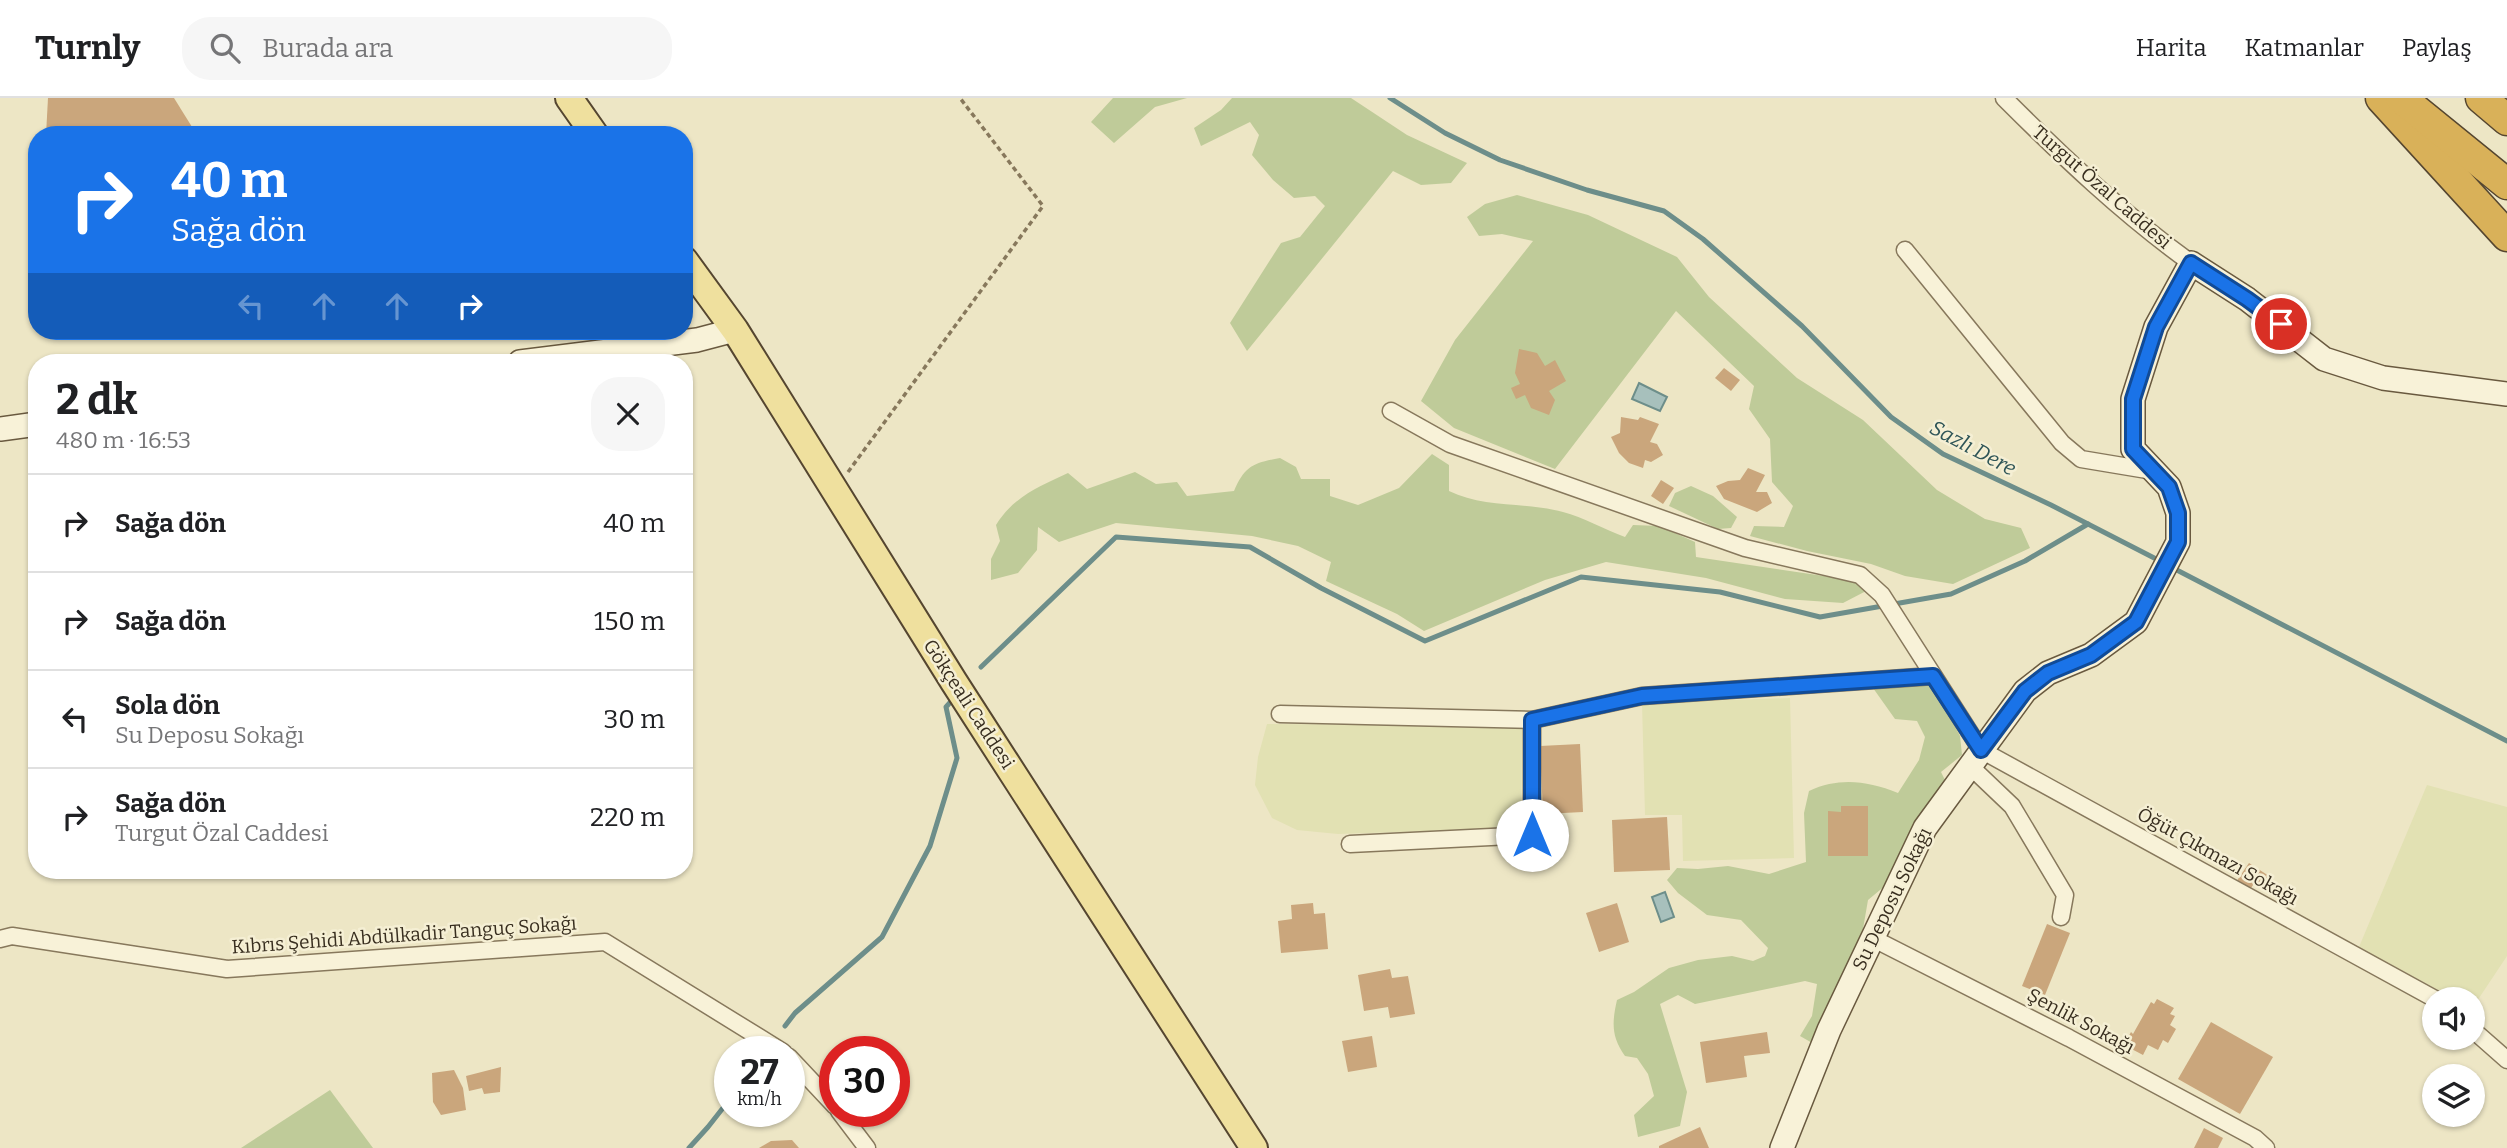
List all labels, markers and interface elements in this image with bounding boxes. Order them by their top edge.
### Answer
search box [182,17,672,80]
text: Turnly [35,28,140,68]
icon: search [206,29,244,67]
text: Burada ara [262,33,393,64]
text: Harita [2136,34,2207,62]
text: Katmanlar [2245,34,2364,62]
text: Paylaş [2402,34,2472,62]
street label: Turgut Özal Caddesi [2028,120,2176,254]
text: 40 m [171,151,288,210]
icon: right [56,154,147,245]
text: Sağa dön [171,211,306,249]
icon: left [232,287,270,325]
icon: ahead [305,287,343,325]
icon: ahead [378,287,416,325]
icon: right [451,287,489,325]
pin [2251,294,2311,354]
icon: arrive [2262,305,2300,343]
text: 2 dk [56,375,138,425]
button: close [591,377,665,451]
water label: Sazlı Dere [1925,415,2021,482]
text: 480 m · 16:53 [56,426,191,454]
icon: right [56,504,94,542]
text: Sağa dön [115,508,226,539]
text: 40 m [603,508,665,539]
icon: right [56,602,94,640]
text: Sağa dön [115,606,226,637]
text: 150 m [594,606,665,637]
street label: Gökçeali Caddesi [918,635,1020,773]
text: Sola dön [115,690,220,721]
icon: left [56,700,94,738]
text: 30 m [604,704,665,735]
text: Su Deposu Sokağı [115,721,304,749]
text: Sağa dön [115,788,226,819]
icon: right [56,798,94,836]
position arrow [1495,798,1569,872]
text: 220 m [590,802,665,833]
street label: Öğüt Çıkmazı Sokağı [2133,802,2303,910]
text: Turgut Özal Caddesi [115,819,329,847]
street label: Su Deposu Sokağı [1847,823,1937,974]
street label: Kıbrıs Şehidi Abdülkadir Tanguç Sokağı [231,911,578,959]
street label: Şenlik Sokağı [2024,983,2139,1059]
map controls [2422,987,2485,1127]
button: sound [2422,987,2485,1050]
speed limit sign: 30 [819,1036,910,1127]
text: 27 [740,1051,779,1093]
button: layers [2422,1064,2485,1127]
text: km/h [737,1088,782,1110]

